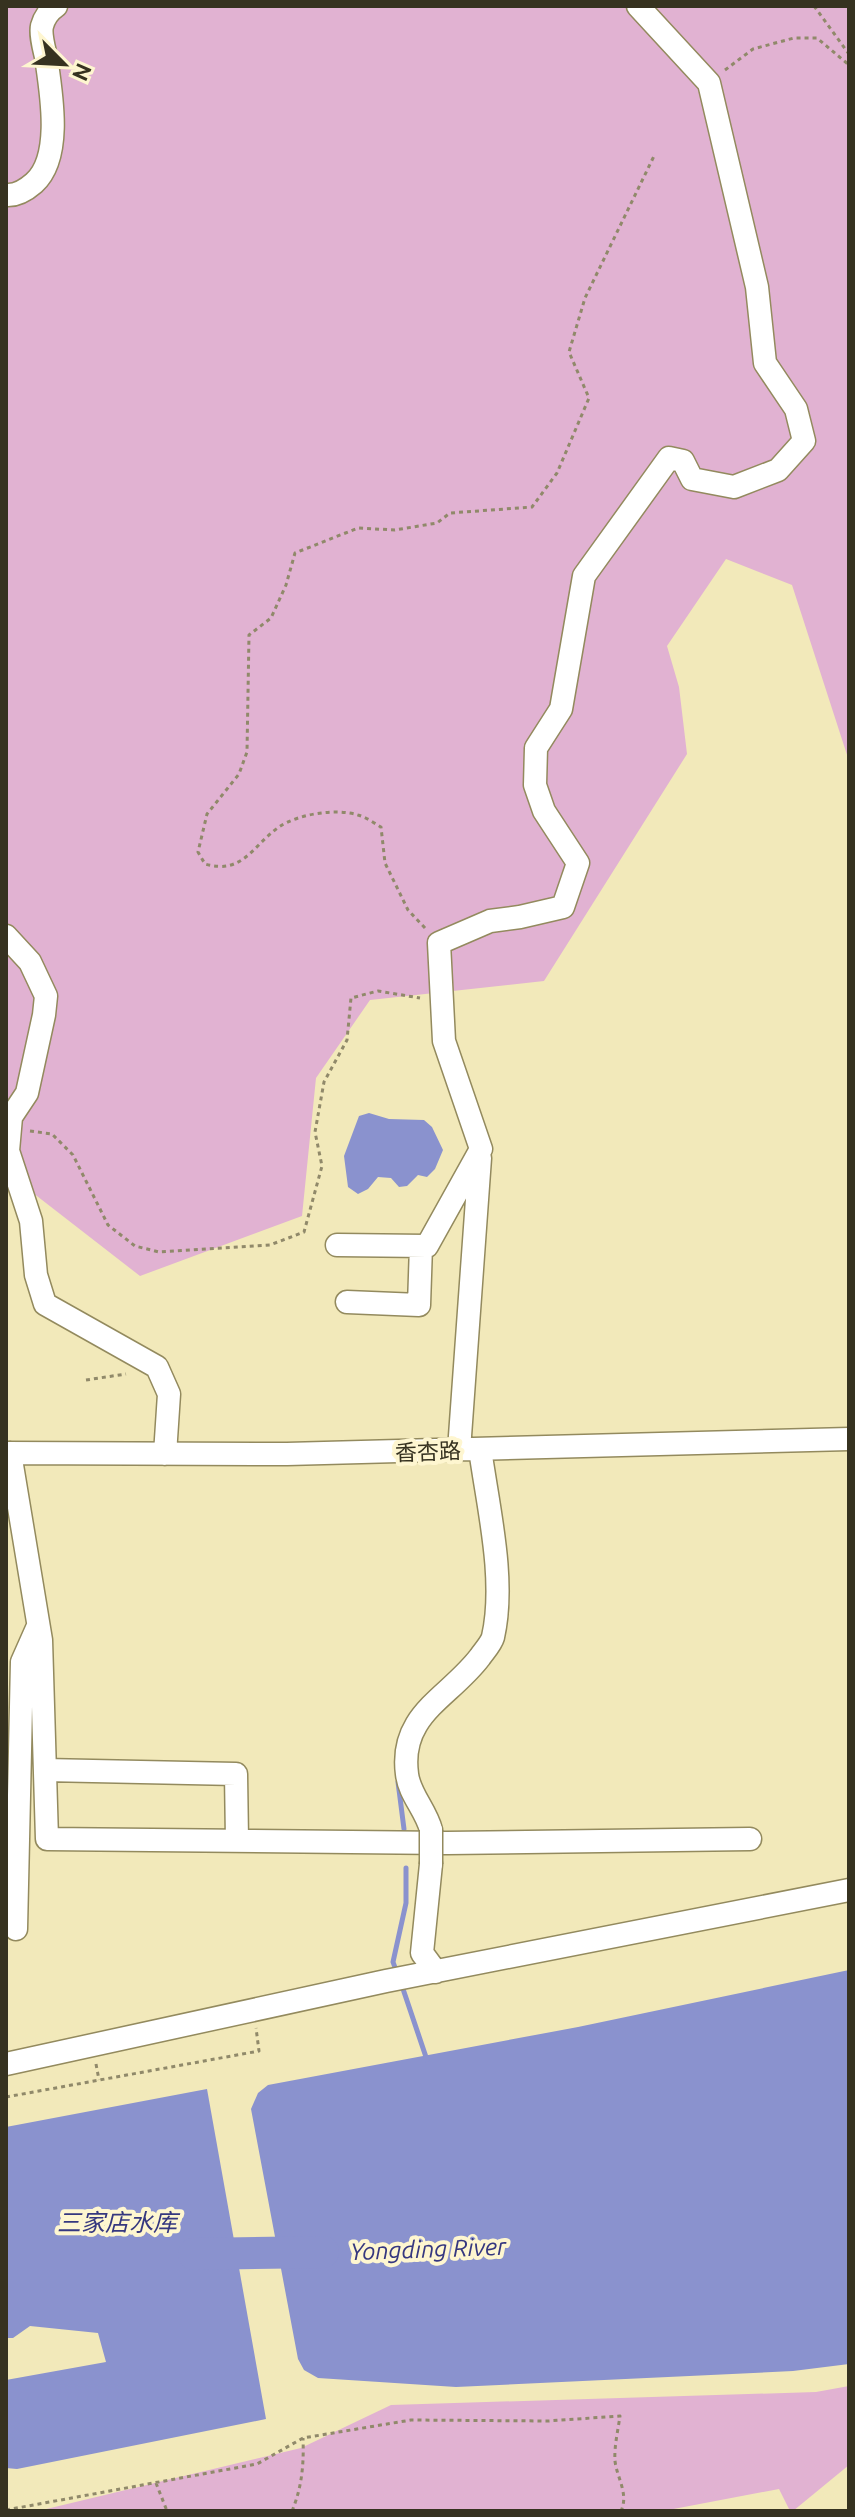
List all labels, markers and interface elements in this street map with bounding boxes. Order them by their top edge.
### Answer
north arrow [24,24,104,104]
text: N [68,60,97,85]
street label: 香杏路 [395,1437,461,1465]
water label: 三家店水库 [57,2209,181,2236]
water label: Yongding River [349,2233,507,2265]

